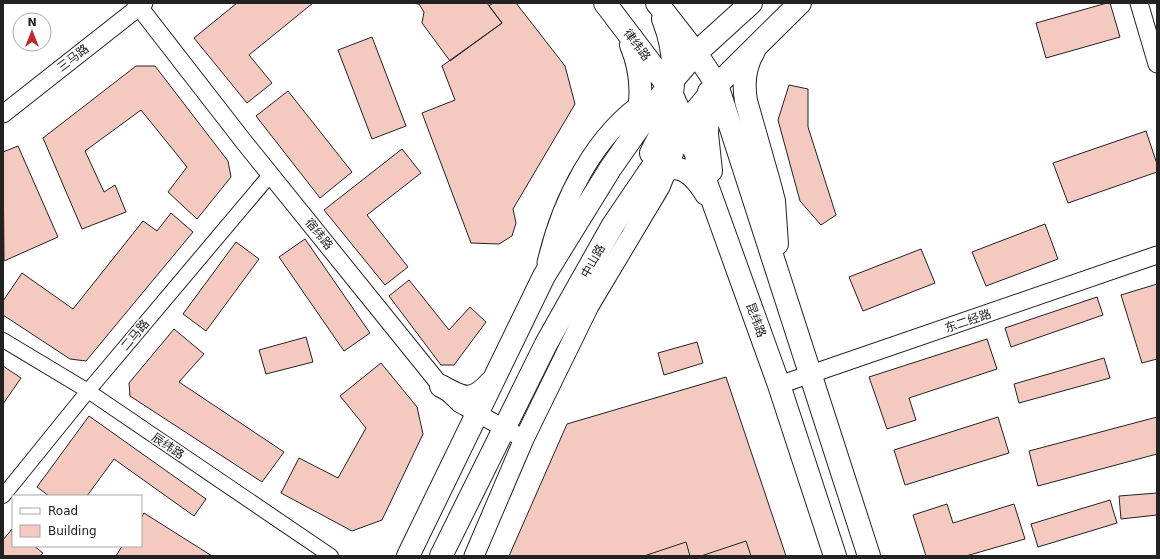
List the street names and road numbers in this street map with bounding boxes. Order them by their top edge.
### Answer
street label: 律纬路 [621,26,653,64]
street label: 三马路 [55,41,91,75]
street label: 宿纬路 [302,216,336,252]
street label: 中山路 [578,242,608,280]
street label: 昆纬路 [743,301,769,339]
street label: 东二经路 [943,307,993,335]
street label: 二马路 [118,317,152,353]
street label: 辰纬路 [149,430,187,462]

